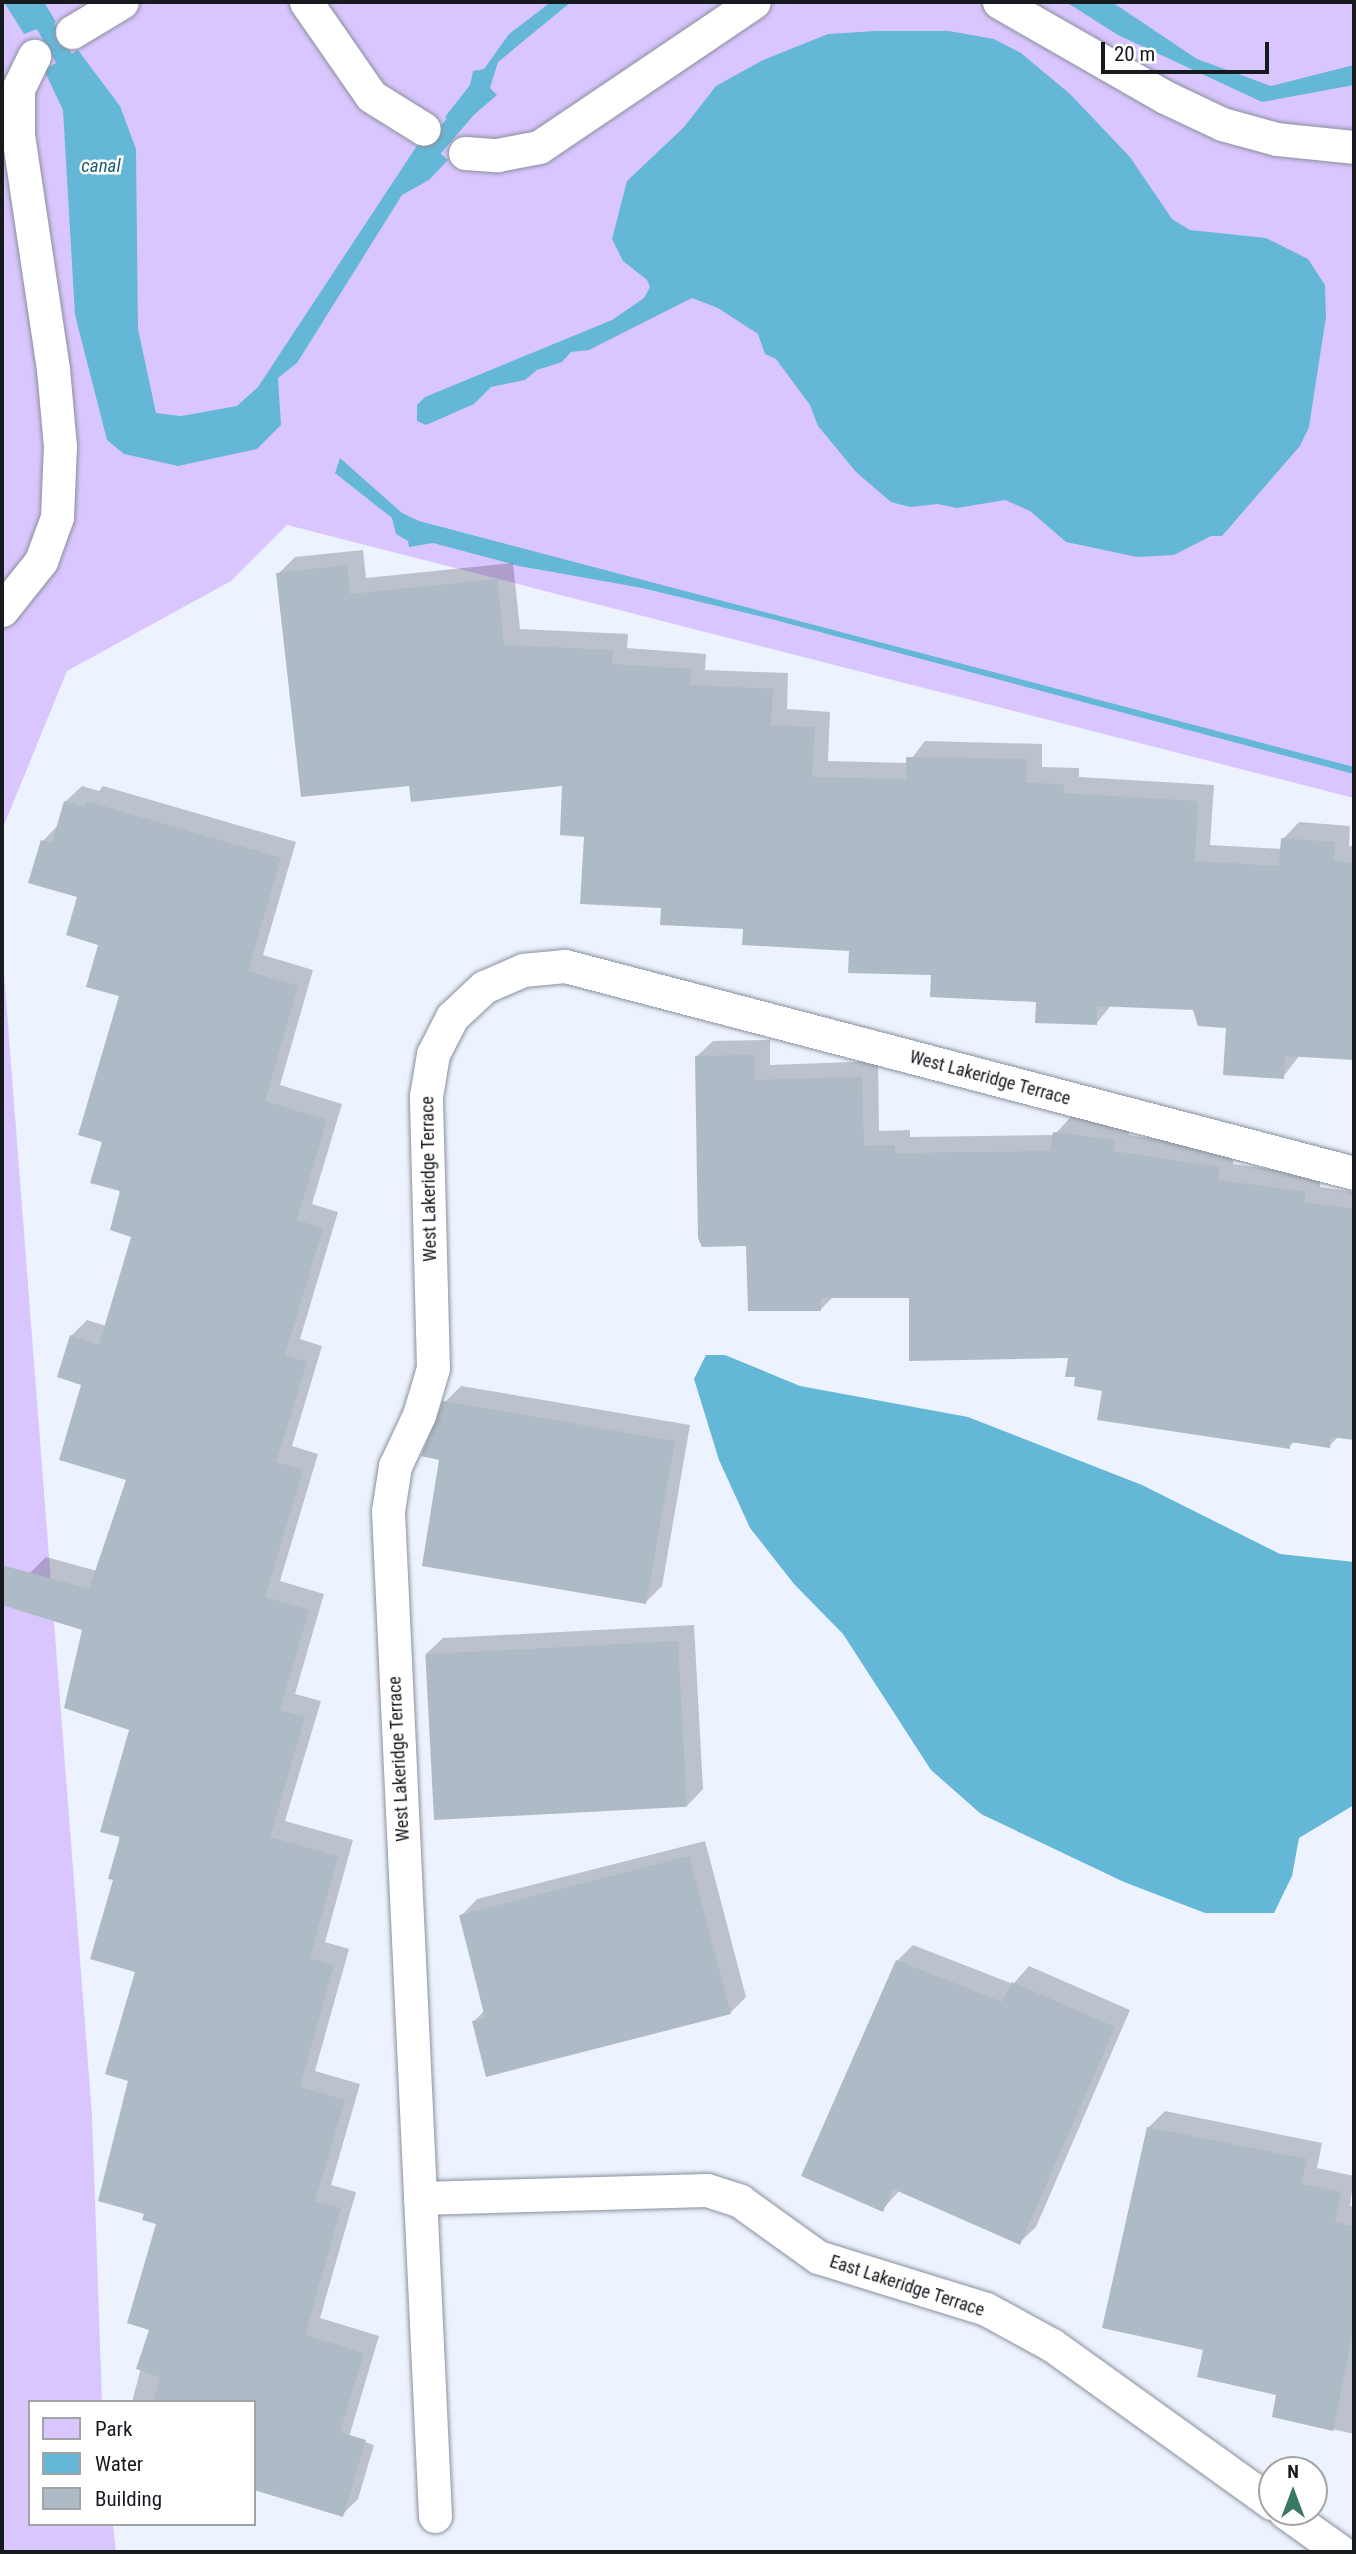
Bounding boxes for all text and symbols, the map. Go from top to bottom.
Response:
scale bar [1104,28,1272,72]
text: 20 m [1114,42,1155,66]
water label: canal [81,155,121,177]
street label: West Lakeridge Terrace [907,1046,1073,1110]
street label: West Lakeridge Terrace [417,1096,441,1262]
street label: West Lakeridge Terrace [384,1676,414,1842]
street label: East Lakeridge Terrace [827,2251,987,2321]
legend [28,2400,256,2526]
text: Park [95,2417,132,2441]
text: Water [95,2452,143,2476]
north arrow [1258,2456,1328,2526]
text: N [1287,2460,1299,2483]
text: Building [95,2487,162,2511]

